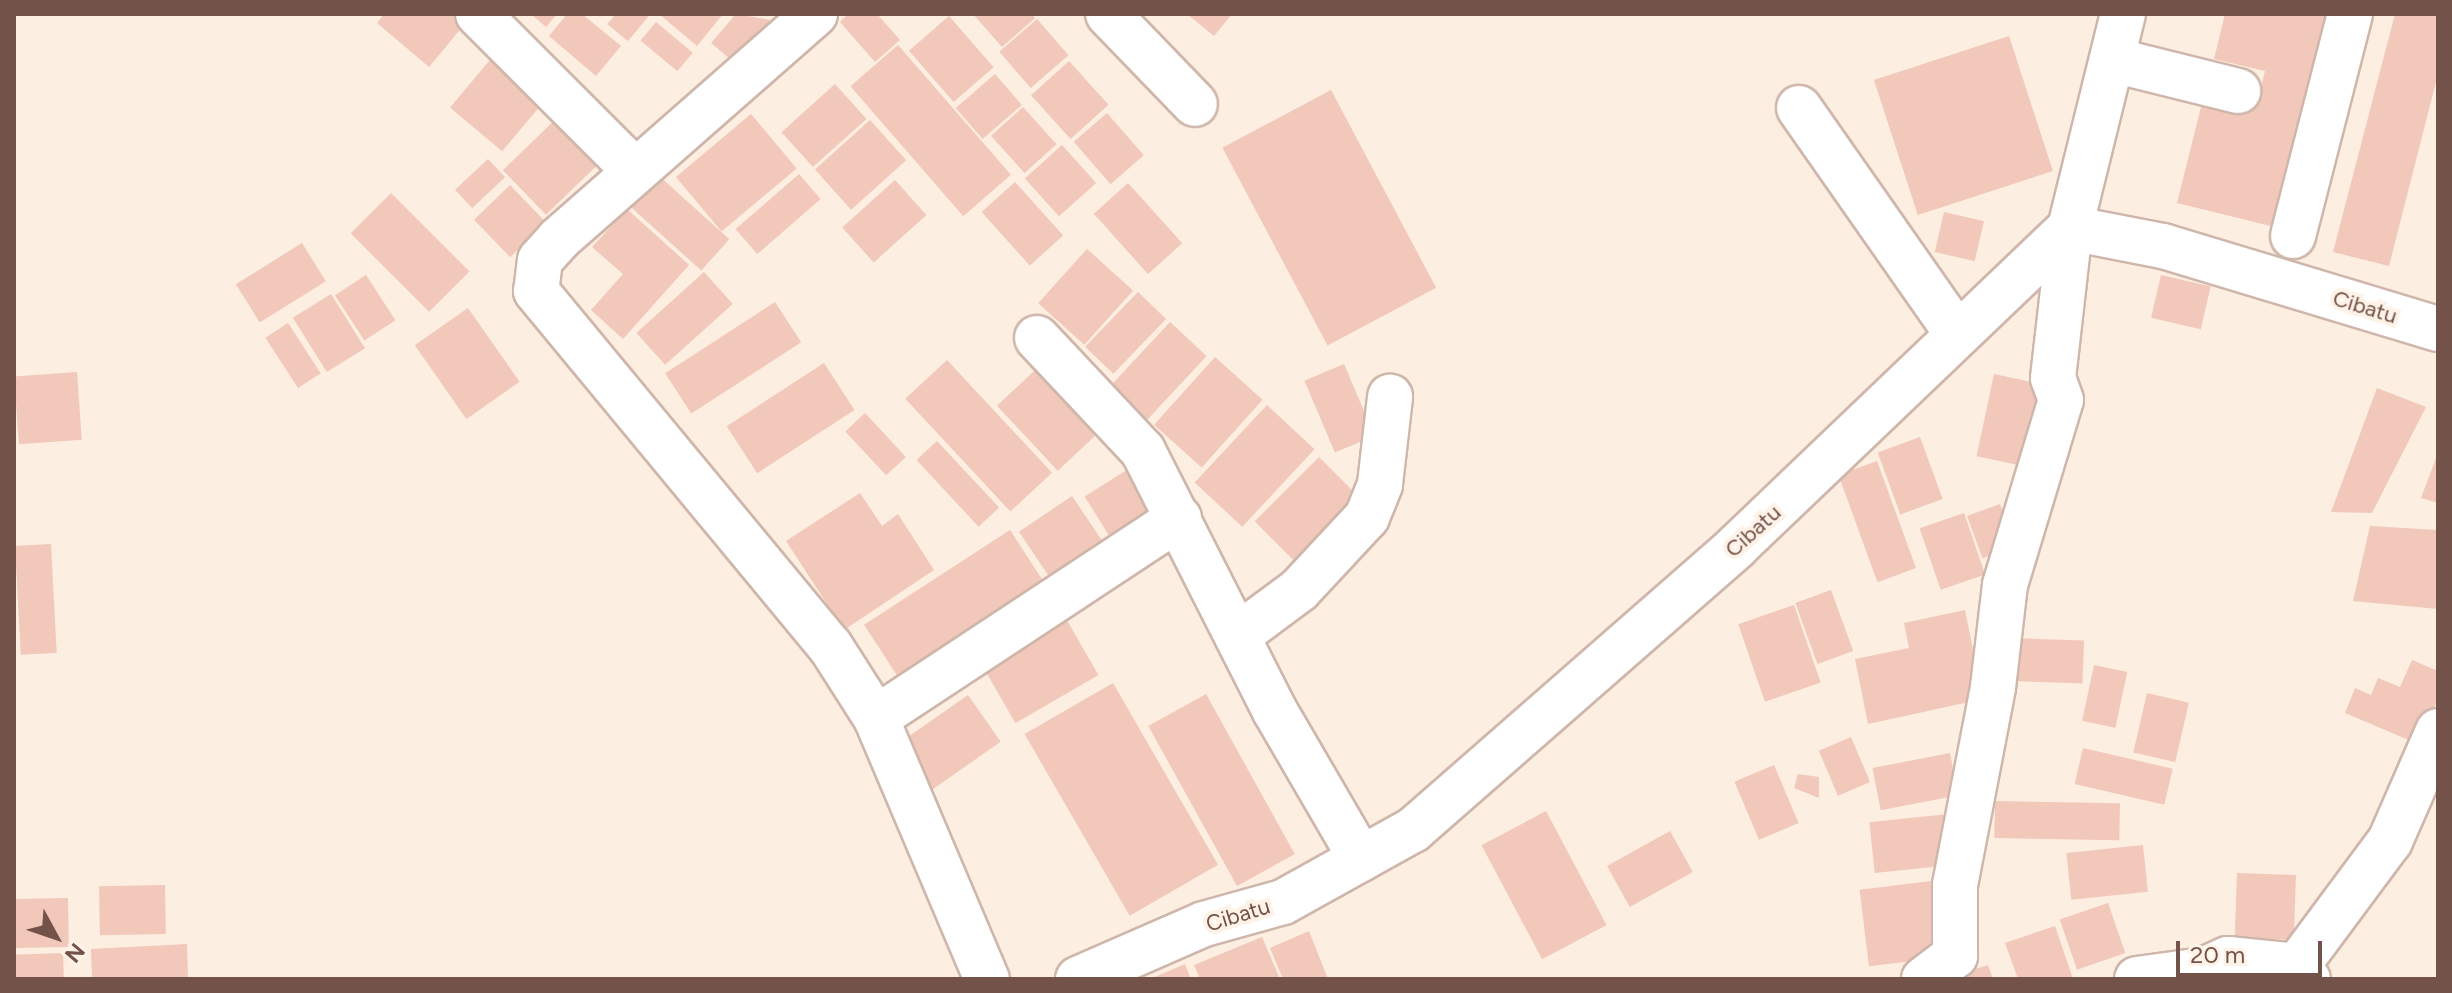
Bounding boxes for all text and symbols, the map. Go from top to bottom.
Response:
street label: Cibatu [2330,285,2400,329]
street label: Cibatu [1720,499,1786,563]
street label: Cibatu [1203,893,1273,937]
north arrow [16,897,96,977]
scale bar [2180,925,2326,975]
text: N [59,938,91,968]
text: 20 m [2190,940,2245,969]

